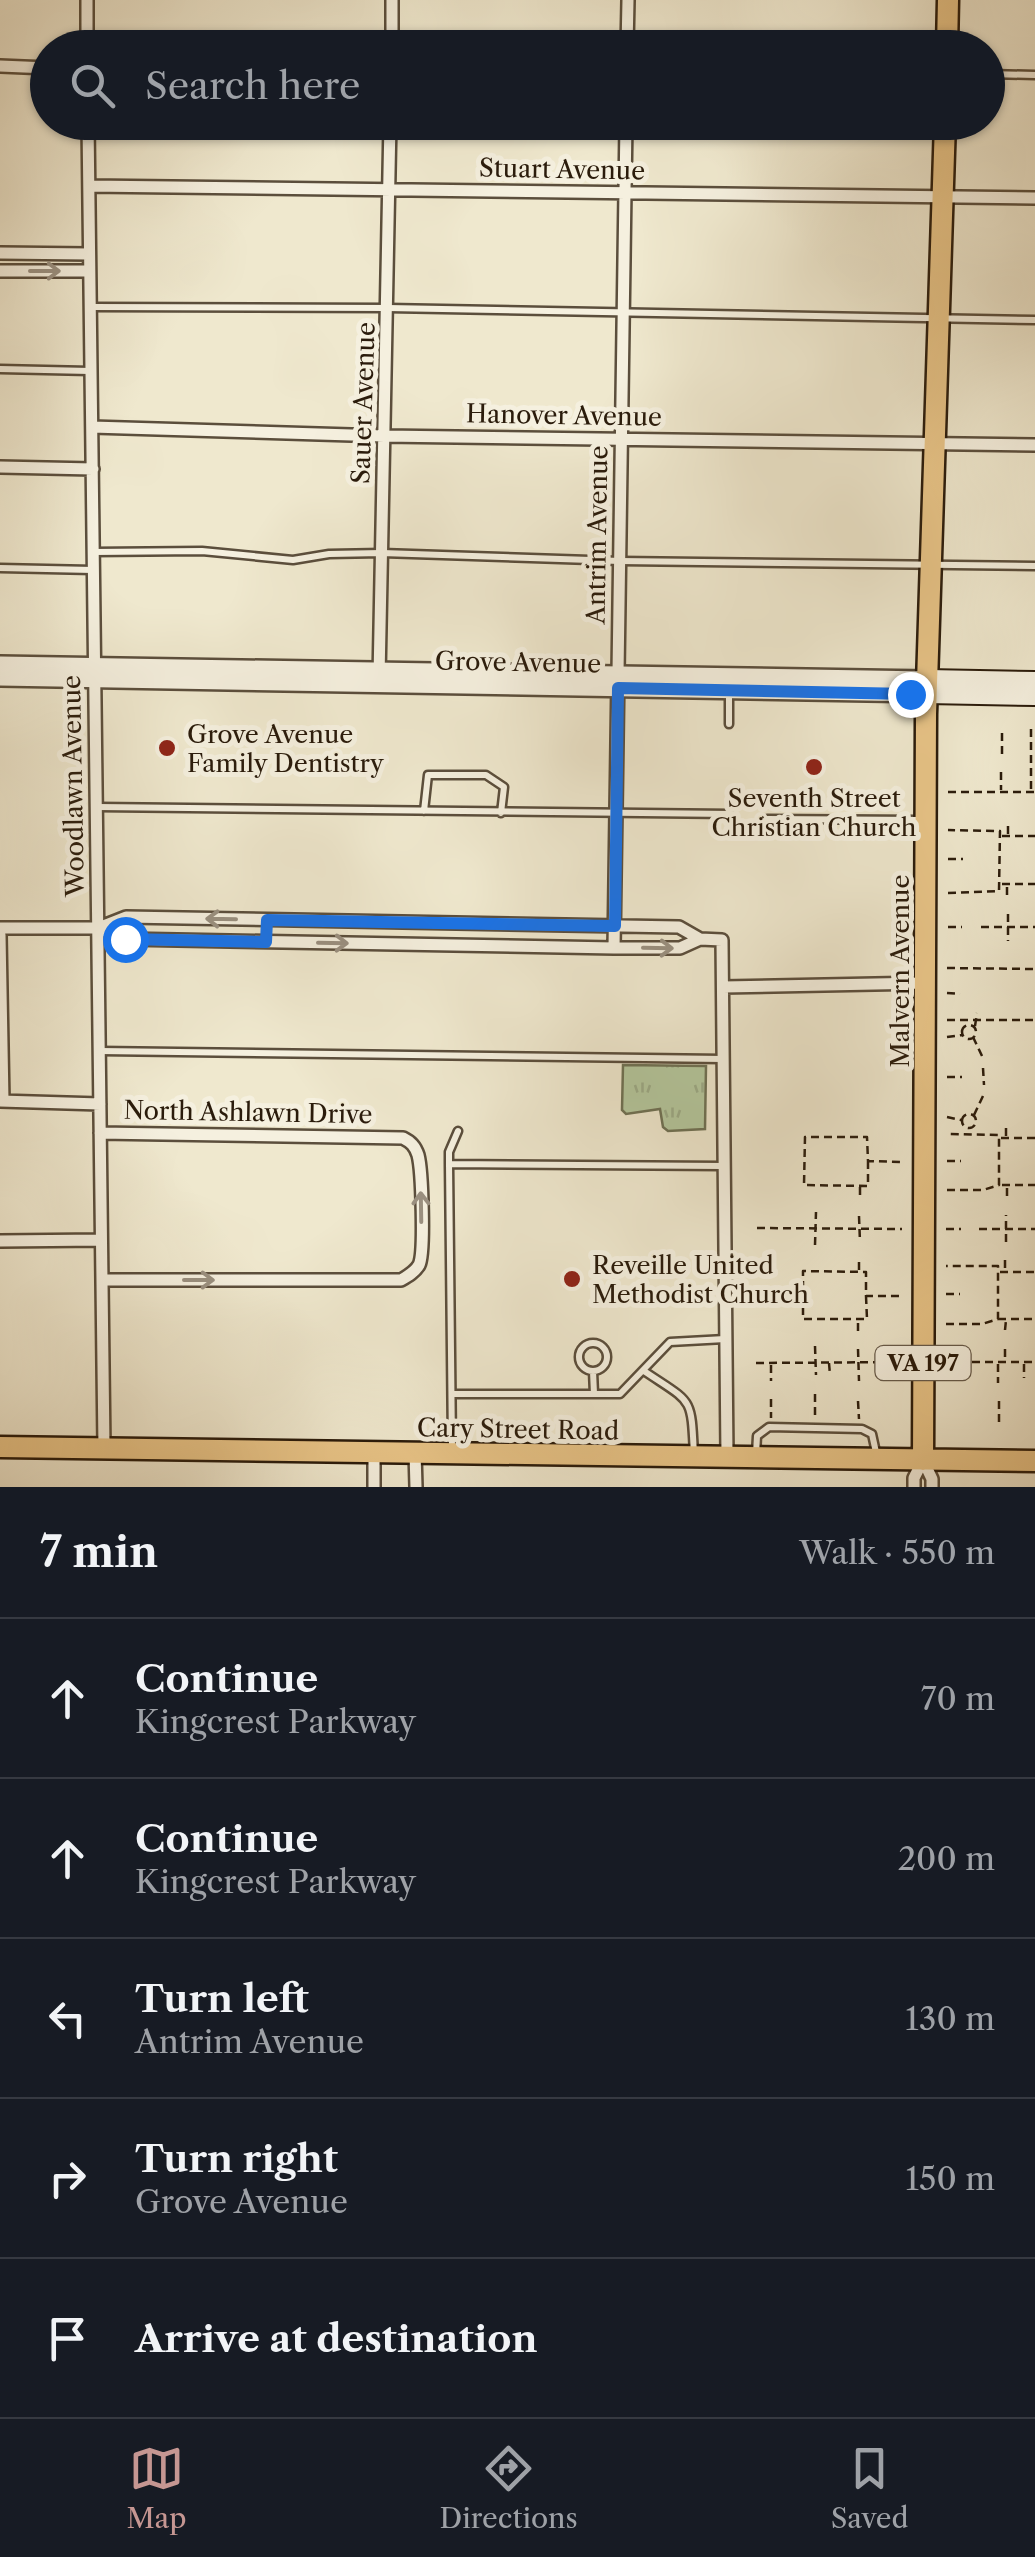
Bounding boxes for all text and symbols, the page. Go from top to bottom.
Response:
search box [30,30,1005,140]
icon: search [65,58,120,113]
text: Search here [145,62,360,109]
street label: Stuart Avenue [479,153,645,186]
one-way arrow [28,262,60,280]
street label: Sauer Avenue [345,322,382,485]
street label: Hanover Avenue [466,398,662,433]
street label: Antrim Avenue [580,445,615,626]
street label: Grove Avenue [435,646,601,679]
route end [888,672,934,718]
street label: Woodlawn Avenue [56,675,91,898]
place label: Grove Avenue Family Dentistry [187,719,385,779]
marker: Grove Avenue Family Dentistry [156,737,178,759]
marker: Seventh Street Christian Church [803,756,825,778]
place label: Seventh Street Christian Church [711,783,917,843]
street label: Malvern Avenue [885,875,916,1067]
one-way arrow [206,909,238,928]
route start [103,917,149,963]
one-way arrow [317,933,349,952]
one-way arrow [642,938,674,958]
street label: North Ashlawn Drive [123,1095,373,1130]
one-way arrow [412,1191,430,1224]
place label: Reveille United Methodist Church [592,1250,809,1310]
marker: Reveille United Methodist Church [561,1268,583,1290]
one-way arrow [182,1270,215,1290]
road number: VA 197 [876,1346,970,1380]
street label: Cary Street Road [417,1412,619,1447]
text: 7 min [40,1526,158,1578]
text: Walk · 550 m [799,1533,995,1572]
text: Continue [135,1655,318,1702]
icon: ahead [40,1671,95,1726]
text: 70 m [921,1679,995,1718]
text: Kingcrest Parkway [135,1702,416,1741]
text: Continue [135,1815,318,1862]
icon: ahead [40,1831,95,1886]
text: 200 m [898,1839,995,1878]
text: Kingcrest Parkway [135,1862,416,1901]
text: Turn left [135,1975,309,2022]
icon: left [40,1991,95,2046]
text: 130 m [905,1999,995,2038]
text: Antrim Avenue [135,2022,364,2061]
text: Turn right [135,2135,338,2182]
icon: right [40,2151,95,2206]
text: 150 m [906,2159,995,2198]
text: Grove Avenue [135,2182,348,2221]
icon: arrive [40,2311,95,2366]
text: Arrive at destination [135,2315,538,2362]
tab: Map [126,2441,187,2535]
tab: Directions [439,2441,578,2535]
tab: Saved [831,2441,909,2535]

